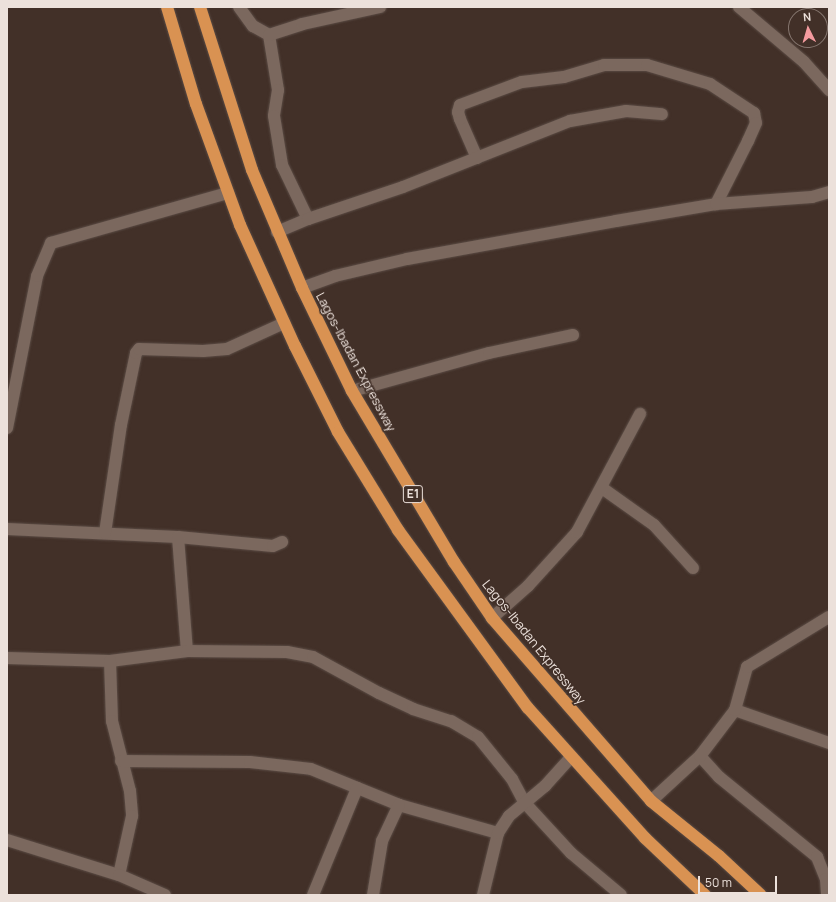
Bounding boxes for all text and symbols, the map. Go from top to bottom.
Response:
north arrow [788,8,828,48]
text: N [802,9,812,24]
street label: Lagos-Ibadan Expressway [313,290,399,434]
road number: E1 [402,484,424,504]
street label: Lagos-Ibadan Expressway [479,577,589,707]
scale bar [700,868,779,894]
text: 50 m [705,874,732,891]

